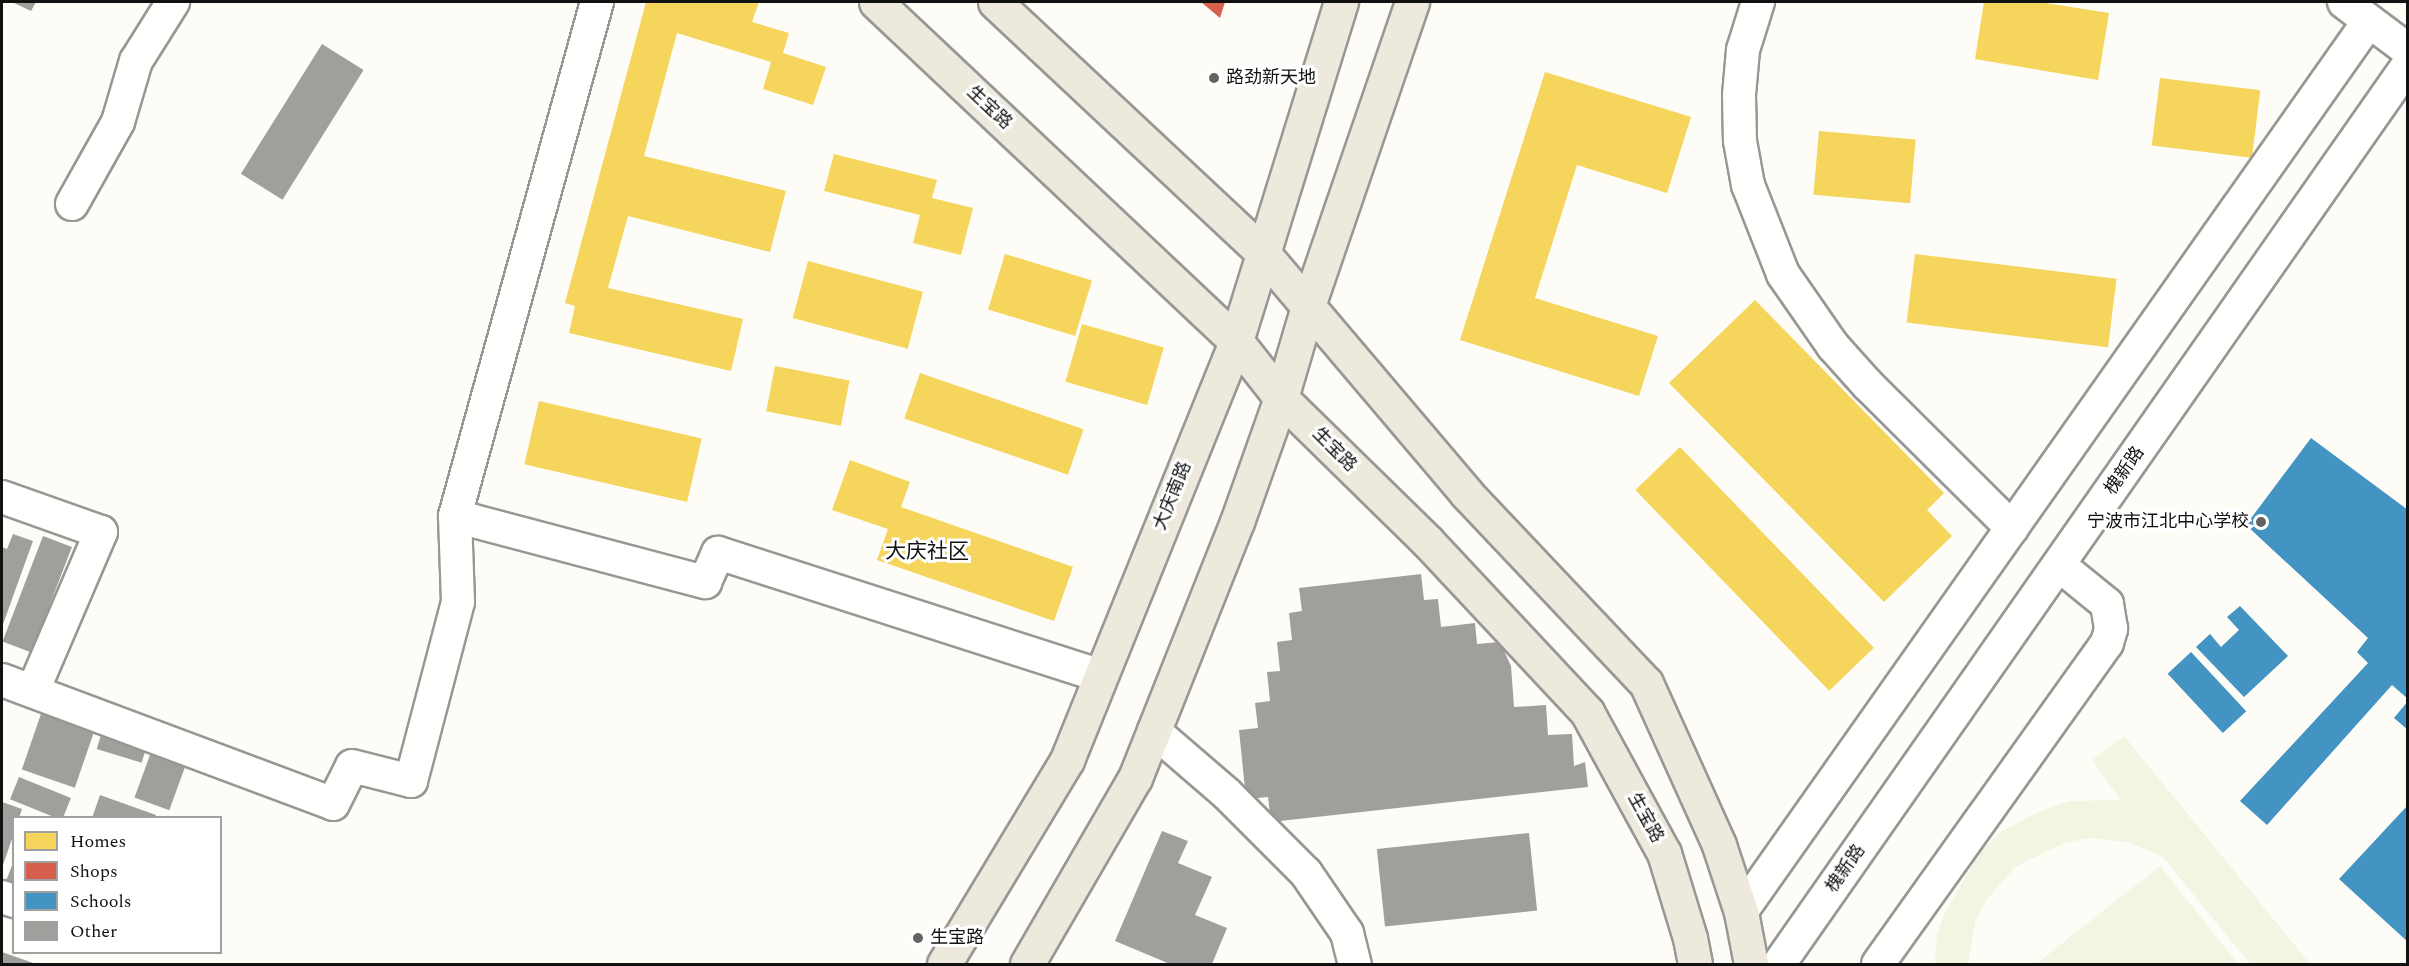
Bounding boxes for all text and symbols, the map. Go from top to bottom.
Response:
place label: 路劲新天地 [1226,67,1316,89]
marker: 路劲新天地 [1207,71,1221,85]
street label: 生宝路 [962,82,1016,134]
street label: 生宝路 [1307,423,1361,477]
street label: 槐新路 [2101,443,2149,499]
street label: 大庆南路 [1150,459,1196,533]
place label: 宁波市江北中心学校 [2087,511,2249,533]
marker: 宁波市江北中心学校 [2254,515,2268,529]
district label: 大庆社区 [885,539,969,565]
street label: 生宝路 [1622,789,1668,847]
legend [12,816,222,954]
text: Homes [70,828,126,855]
street label: 槐新路 [1822,841,1870,897]
text: Shops [70,858,118,885]
text: Schools [70,888,132,915]
text: Other [70,918,117,945]
place label: 生宝路 [930,927,984,949]
marker: 生宝路 [911,931,925,945]

